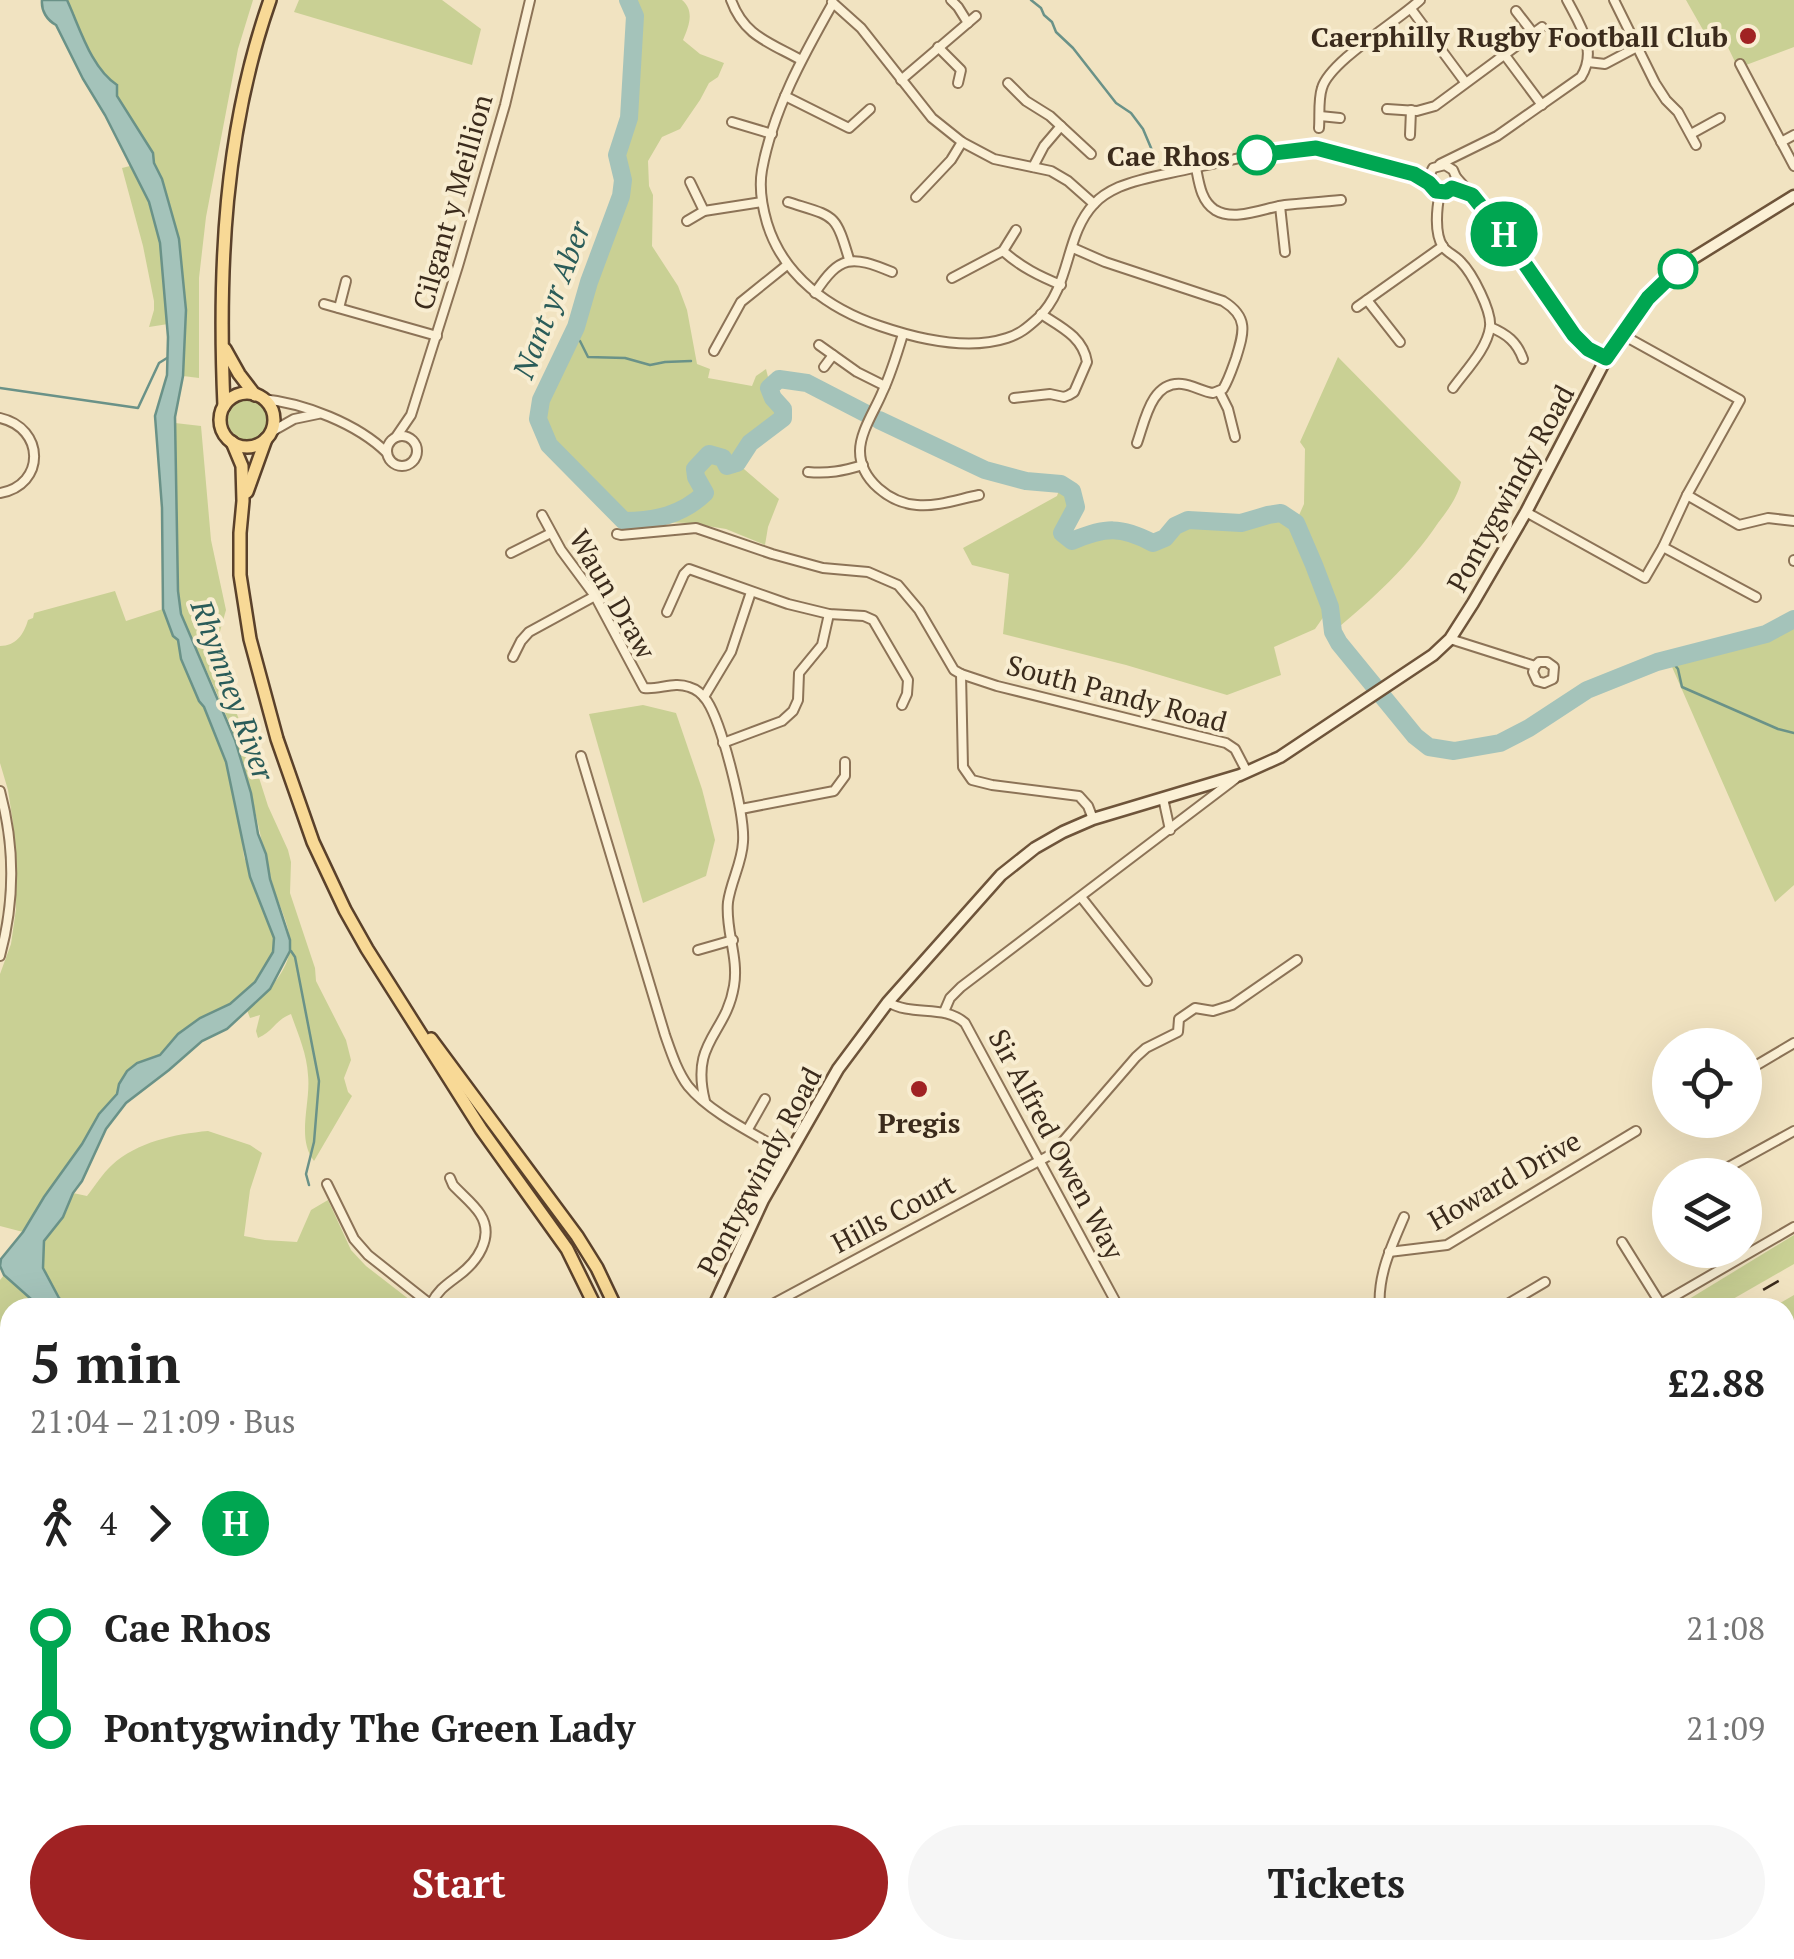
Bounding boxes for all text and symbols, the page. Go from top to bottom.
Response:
place label: Caerphilly Rugby Football Club [1311,18,1728,55]
marker: Caerphilly Rugby Football Club [1737,25,1759,47]
street label: Cilgant y Meillion [404,90,501,314]
marker: Cae Rhos [1238,136,1276,174]
place label: Cae Rhos [1107,137,1230,174]
line badge: H [1472,202,1536,266]
text: H [1491,211,1517,257]
water label: Nant yr Aber [502,215,600,385]
unlabelled marker [1659,250,1697,288]
street label: Pontygwindy Road [1438,378,1582,598]
street label: Waun Draw [561,523,665,666]
water label: Rhymney River [182,593,285,787]
street label: South Pandy Road [1003,646,1231,740]
street label: Sir Alfred Owen Way [981,1022,1134,1266]
map controls [1652,1028,1762,1268]
button: locate [1652,1028,1762,1138]
street label: Pontygwindy Road [688,1060,830,1282]
marker: Pregis [908,1078,930,1100]
place label: Pregis [878,1104,960,1141]
street label: Howard Drive [1421,1121,1587,1239]
button: layers [1652,1158,1762,1268]
street label: Hills Court [825,1165,962,1261]
text: 5 min [30,1326,180,1399]
text: £2.88 [1668,1358,1765,1408]
text: 21:04 – 21:09 · Bus [30,1400,296,1442]
icon: walk [30,1496,85,1551]
icon: forward [132,1496,187,1551]
text: H [222,1500,249,1546]
text: 4 [100,1502,117,1544]
text: Cae Rhos [104,1603,271,1653]
text: 21:08 [1686,1607,1765,1649]
text: Pontygwindy The Green Lady [104,1703,635,1753]
text: 21:09 [1686,1707,1765,1749]
button: Start [30,1825,888,1940]
button: Tickets [908,1825,1765,1940]

